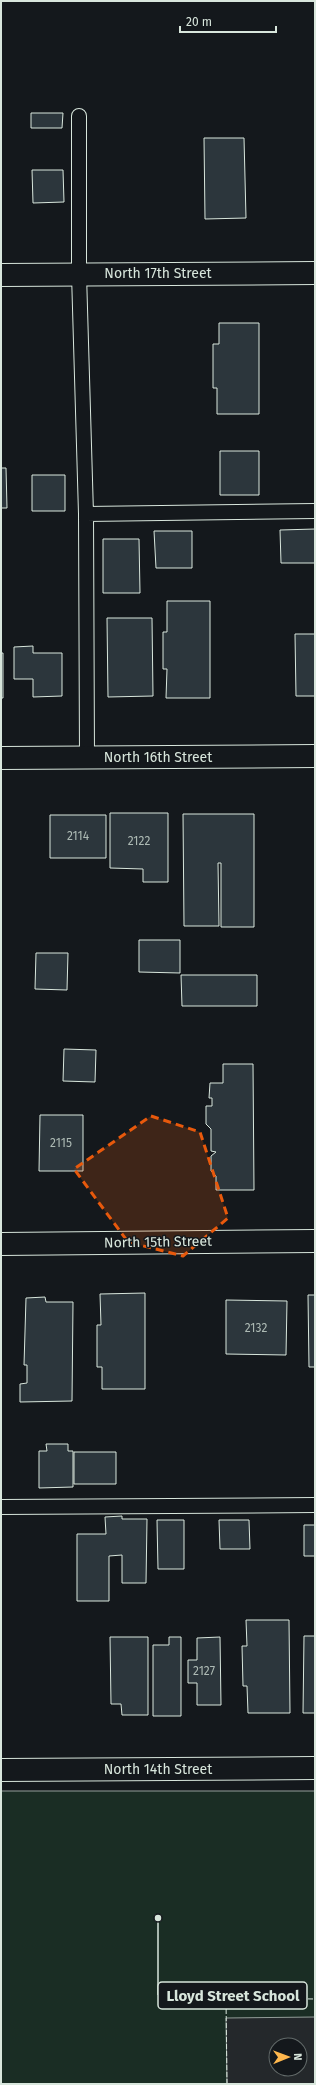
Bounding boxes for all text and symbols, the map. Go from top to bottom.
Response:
scale bar [180,8,276,34]
text: 20 m [186,15,212,29]
street label: North 17th Street [104,265,213,282]
street label: North 16th Street [104,749,213,766]
house number: 2114 [67,829,90,843]
house number: 2122 [128,834,150,848]
house number: 2115 [50,1136,72,1150]
street label: North 15th Street [104,1233,213,1251]
house number: 2132 [245,1321,267,1335]
house number: 2127 [193,1664,215,1678]
street label: North 14th Street [104,1761,213,1778]
callout: Lloyd Street School [158,1982,307,2009]
text: Lloyd Street School [167,1987,300,2005]
north arrow [268,2037,308,2077]
text: N [291,2053,304,2061]

